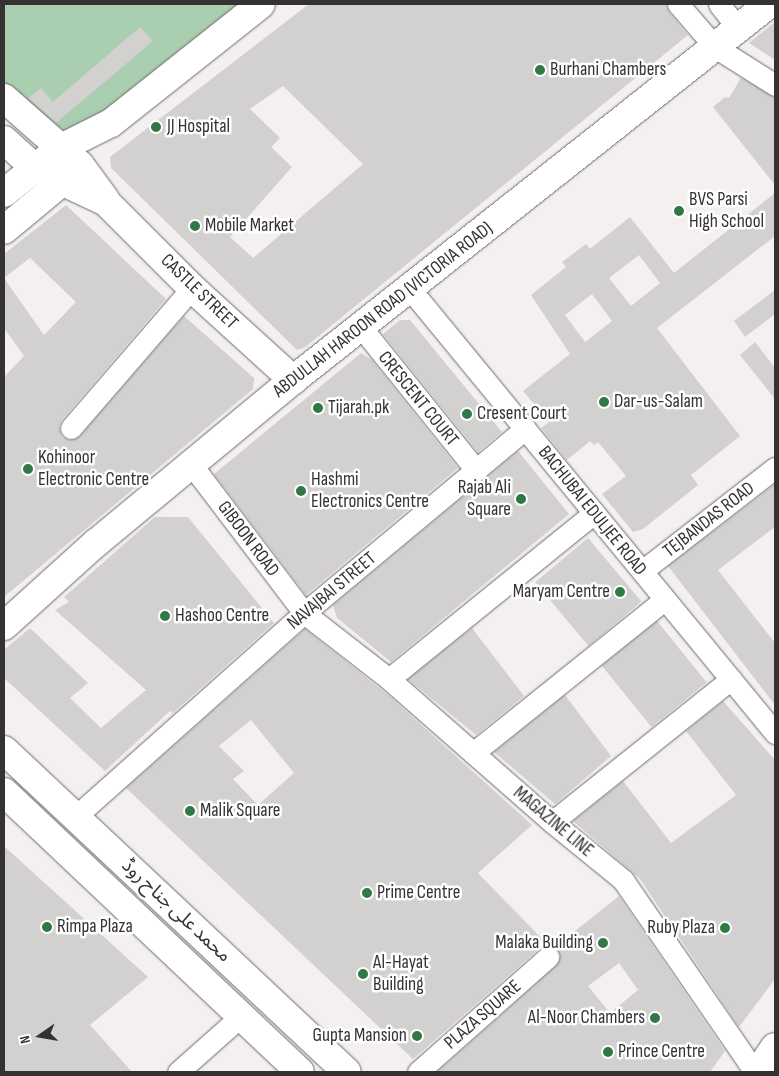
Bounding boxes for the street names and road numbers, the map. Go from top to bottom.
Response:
street label: ABDULLAH HAROON ROAD (VICTORIA ROAD) [269,217,497,403]
street label: CASTLE STREET [156,249,242,335]
street label: CRESCENT COURT [373,347,463,451]
street label: BACHUBAI EDULJEE ROAD [533,442,651,580]
street label: TEJBANDAS ROAD [659,477,759,563]
street label: GIBOON ROAD [212,497,284,581]
street label: NAVAJBAI STREET [283,547,381,635]
street label: MAGAZINE LINE [508,782,598,862]
street label: محمد علی جناح روڈ [117,854,235,968]
street label: PLAZA SQUARE [440,976,526,1054]

